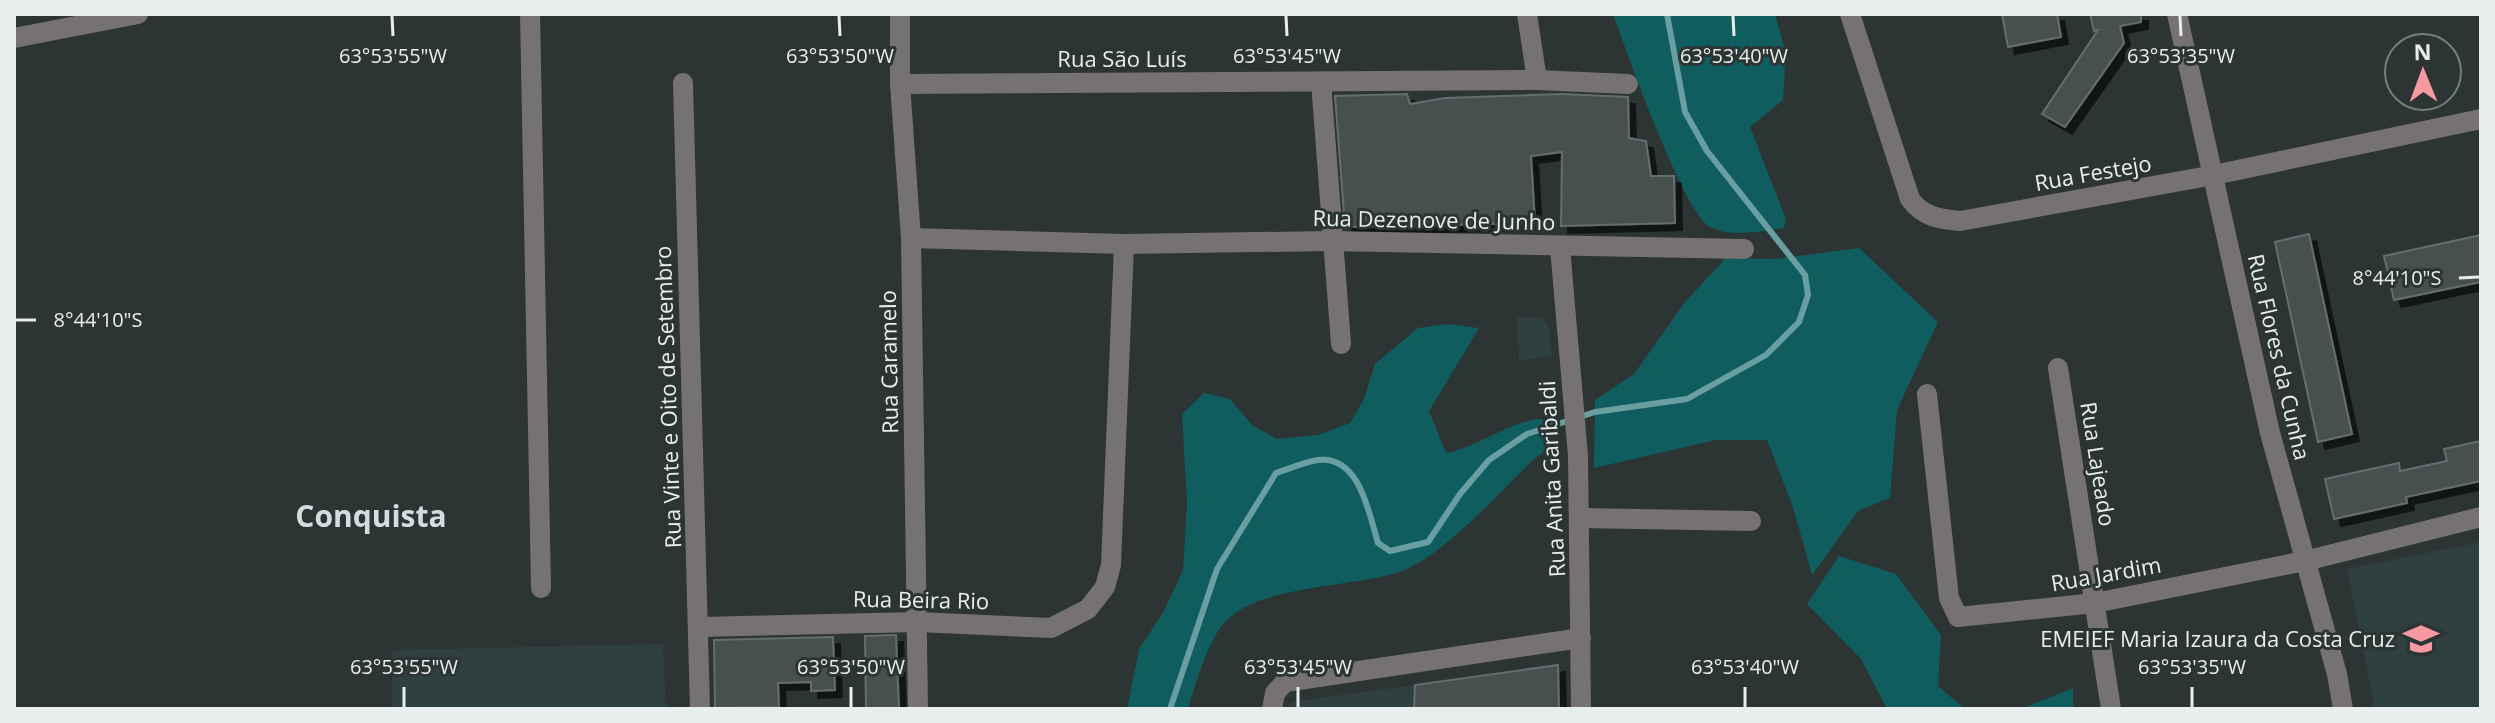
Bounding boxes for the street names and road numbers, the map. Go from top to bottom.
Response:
street label: Rua São Luís [1057,43,1187,73]
street label: Rua Festejo [2032,147,2154,197]
street label: Rua Dezenove de Junho [1312,202,1556,236]
street label: Rua Vinte e Oito de Setembro [647,245,687,549]
street label: Rua Flores da Cunha [2242,251,2318,463]
street label: Rua Caramelo [872,290,904,434]
street label: Rua Anita Garibaldi [1531,380,1571,578]
street label: Rua Lajeado [2074,399,2124,528]
street label: Rua Jardim [2048,549,2163,597]
street label: Rua Beira Rio [853,583,989,615]

